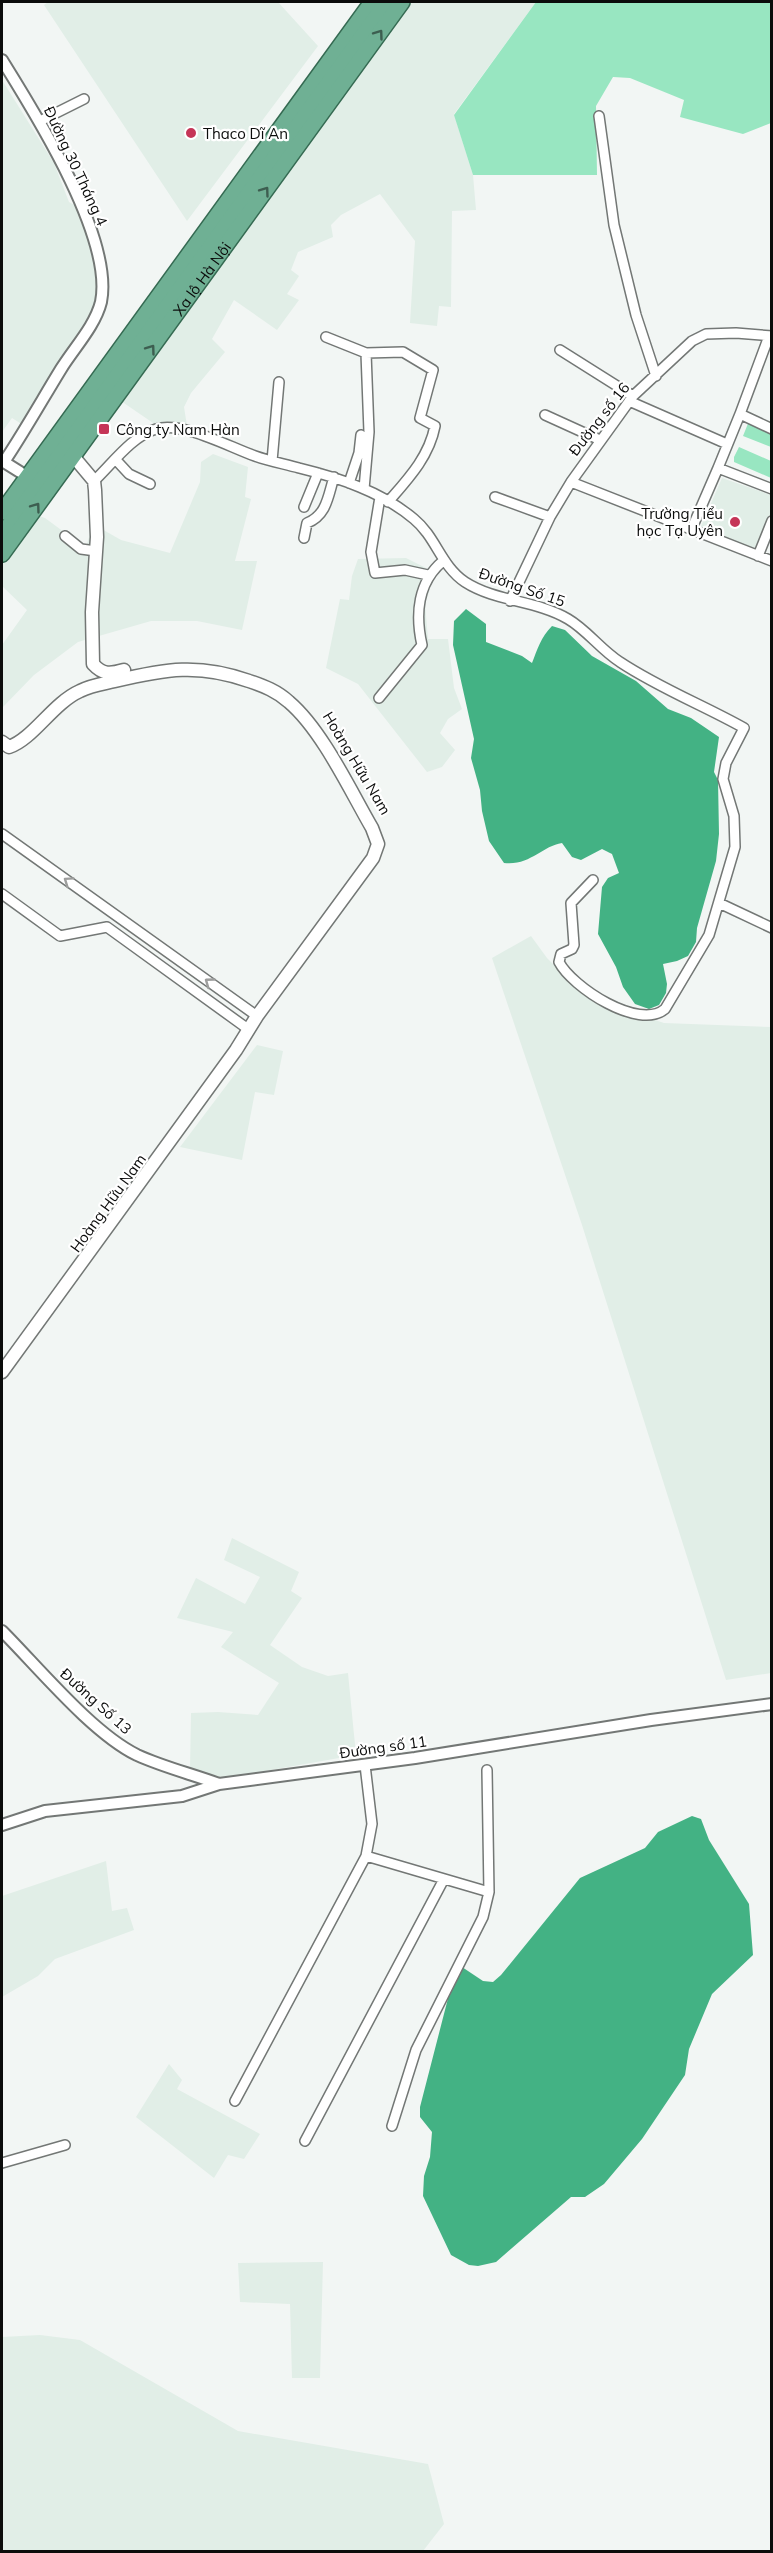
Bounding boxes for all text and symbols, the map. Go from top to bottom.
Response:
one-way arrow [372,29,383,40]
street label: Đường 30 Tháng 4 [40,103,112,229]
place label: Thaco Dĩ An [203,124,288,143]
marker: Thaco Dĩ An [184,126,198,140]
one-way arrow [258,187,269,198]
street label: Xa lộ Hà Nội [168,238,235,319]
one-way arrow [143,345,154,356]
street label: Đường số 16 [564,378,634,460]
place label: Công ty Nam Hàn [116,420,240,439]
marker: Công ty Nam Hàn [97,422,111,436]
one-way arrow [29,503,40,514]
place label: Trường Tiểu học Tạ Uyên [637,504,723,540]
marker: Trường Tiểu học Tạ Uyên [728,515,742,529]
street label: Đường Số 15 [476,563,568,611]
street label: Hoàng Hữu Nam [319,708,395,818]
one-way arrow [63,877,74,888]
one-way arrow [205,978,216,989]
street label: Hoàng Hữu Nam [66,1150,150,1256]
street label: Đường Số 13 [56,1664,136,1738]
street label: Đường số 11 [338,1731,428,1763]

